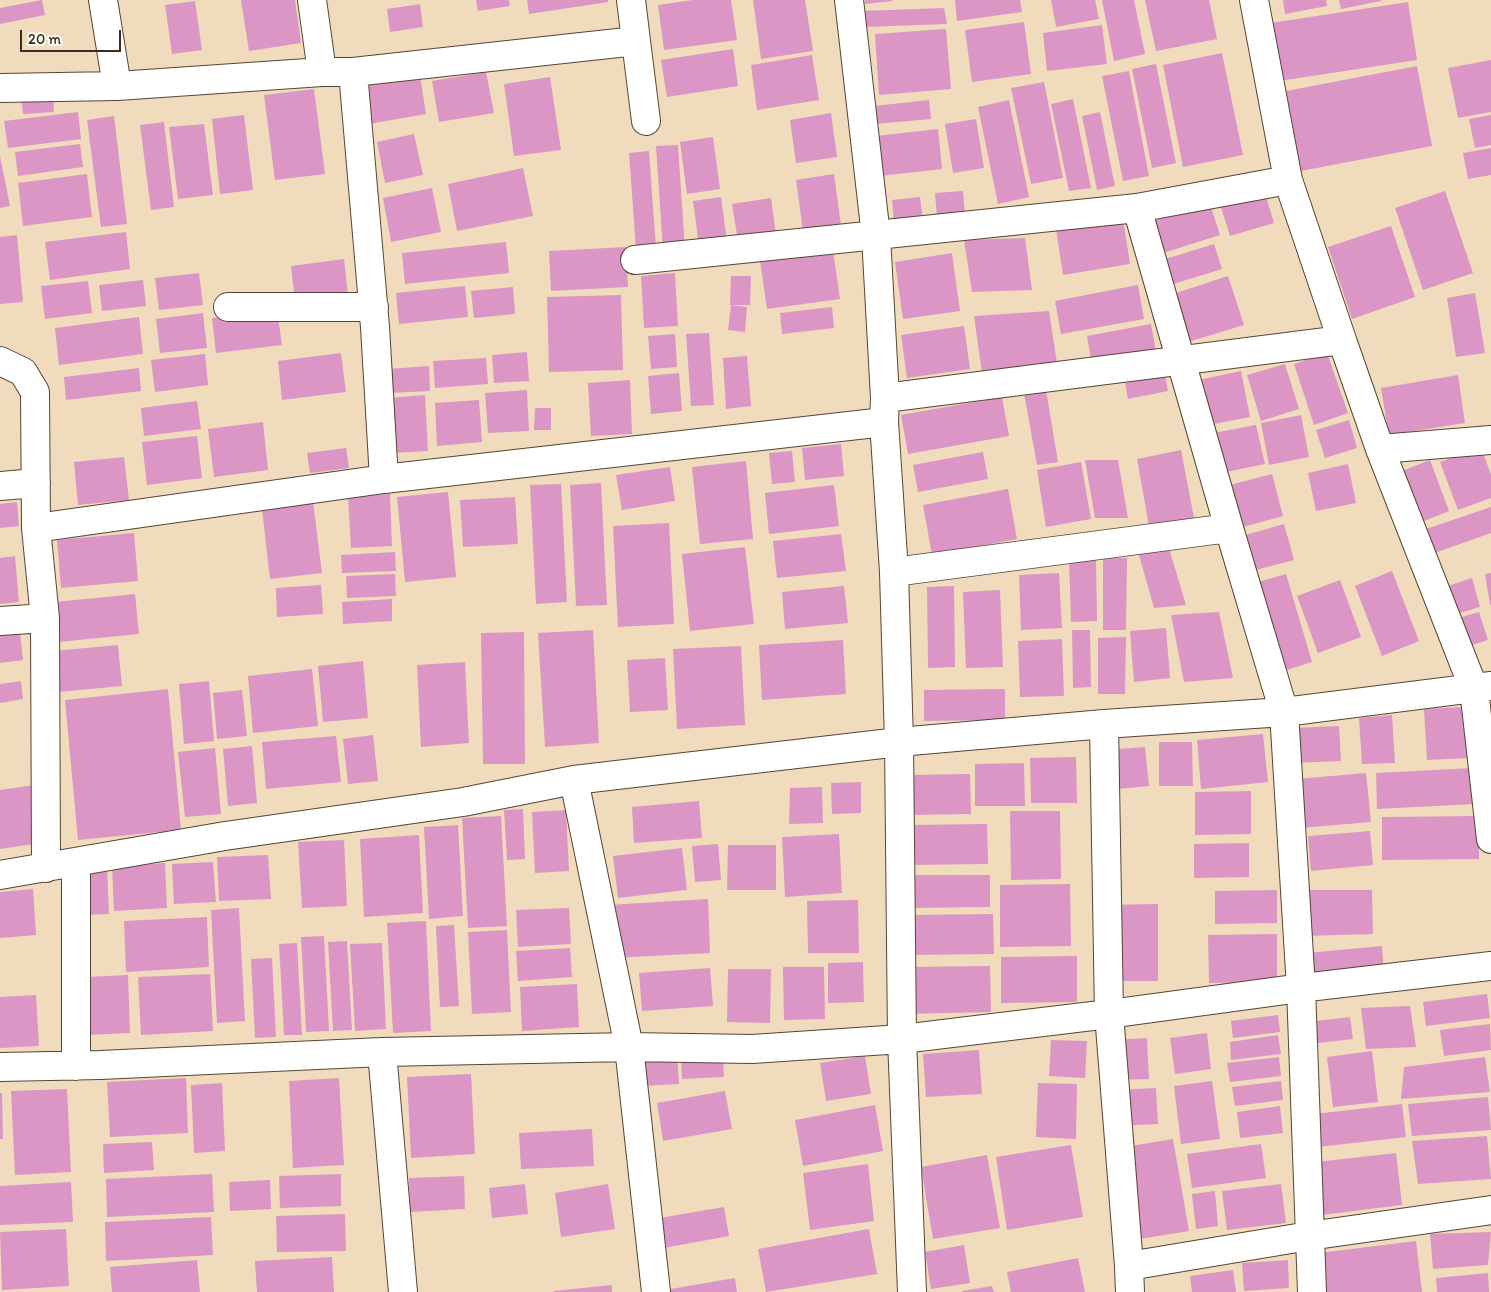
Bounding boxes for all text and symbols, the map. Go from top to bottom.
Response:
scale bar [22,20,124,52]
text: 20 m [28,30,61,48]

